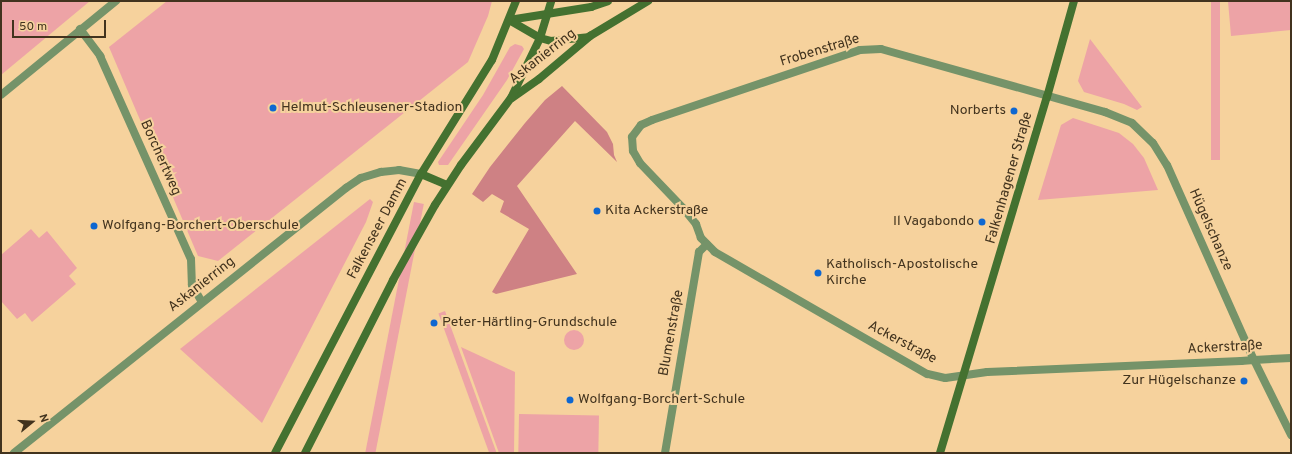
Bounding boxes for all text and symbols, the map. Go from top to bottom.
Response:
scale bar [14,12,108,38]
text: 50 m [19,19,47,35]
street label: Askanierring [506,26,580,88]
street label: Frobenstraße [778,31,862,71]
place label: Helmut-Schleusener-Stadion [281,100,462,116]
marker: Helmut-Schleusener-Stadion [268,103,278,113]
place label: Norberts [950,103,1006,119]
marker: Norberts [1009,106,1019,116]
street label: Falkenhagener Straße [983,110,1037,246]
street label: Borchertweg [136,118,184,198]
street label: Falkenseer Damm [344,176,412,282]
street label: Hügelschanze [1184,186,1236,274]
place label: Kita Ackerstraße [605,203,709,219]
marker: Kita Ackerstraße [592,206,602,216]
place label: Il Vagabondo [892,214,974,230]
marker: Il Vagabondo [977,217,987,227]
place label: Wolfgang-Borchert-Oberschule [102,218,299,234]
marker: Wolfgang-Borchert-Oberschule [89,221,99,231]
street label: Askanierring [165,254,239,316]
place label: Katholisch-Apostolische Kirche [826,257,978,290]
marker: Katholisch-Apostolische Kirche [813,268,823,278]
street label: Blumenstraße [656,289,688,377]
place label: Peter-Härtling-Grundschule [442,315,617,331]
marker: Peter-Härtling-Grundschule [429,318,439,328]
street label: Ackerstraße [865,318,939,368]
street label: Ackerstraße [1187,338,1263,358]
place label: Zur Hügelschanze [1122,373,1236,389]
marker: Zur Hügelschanze [1239,376,1249,386]
place label: Wolfgang-Borchert-Schule [578,392,745,408]
marker: Wolfgang-Borchert-Schule [565,395,575,405]
north arrow [12,402,52,442]
text: N [36,412,51,424]

